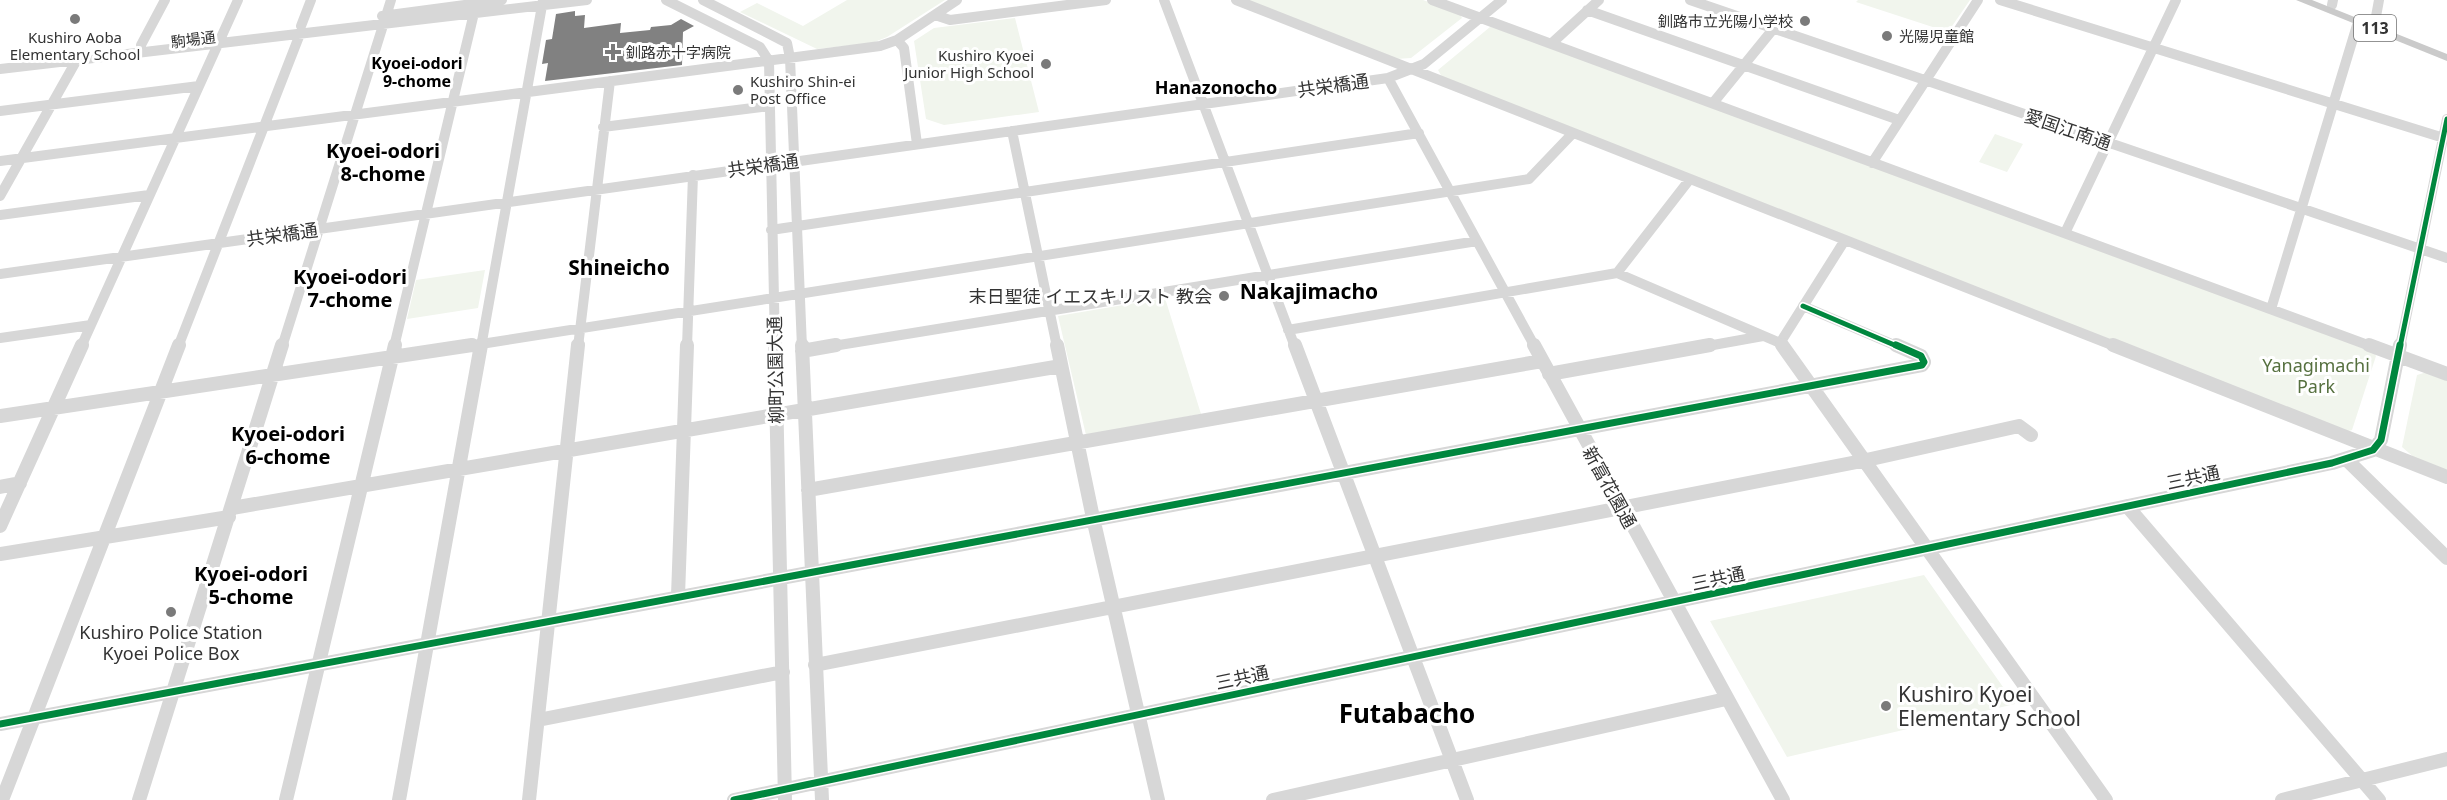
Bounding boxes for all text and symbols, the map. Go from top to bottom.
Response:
place label: 釧路市立光陽小学校 [1658,11,1793,31]
marker: Kushiro Aoba Elementary School [68,12,82,26]
marker: 釧路市立光陽小学校 [1798,14,1812,28]
road number: 113 [2354,15,2396,41]
street label: 駒場通 [169,26,217,52]
place label: 光陽児童館 [1899,26,1974,46]
place label: Kushiro Aoba Elementary School [10,27,140,64]
marker: 光陽児童館 [1880,29,1894,43]
place label: 釧路赤十字病院 [626,42,731,62]
marker: 釧路赤十字病院 [604,43,622,61]
place label: Kushiro Kyoei Junior High School [902,45,1034,82]
district label: Kyoei-odori 9-chome [371,52,463,92]
marker: Kushiro Kyoei Junior High School [1039,57,1053,71]
street label: 共栄橋通 [1296,68,1370,102]
place label: Kushiro Shin-ei Post Office [750,71,856,108]
district label: Hanazonocho [1155,75,1277,99]
marker: Kushiro Shin-ei Post Office [731,83,745,97]
street label: 愛国江南通 [2022,103,2114,155]
district label: Kyoei-odori 8-chome [326,137,440,187]
street label: 共栄橋通 [726,148,800,182]
street label: 共栄橋通 [245,217,319,251]
district label: Shineicho [568,253,670,281]
district label: Kyoei-odori 7-chome [293,263,407,313]
district label: Nakajimacho [1240,277,1378,305]
place label: 末日聖徒 イエスキリスト 教会 [969,284,1212,308]
marker: 末日聖徒 イエスキリスト 教会 [1217,289,1231,303]
street label: 柳町公園大通 [762,316,788,424]
park label: Yanagimachi Park [2262,353,2370,398]
district label: Kyoei-odori 6-chome [231,420,345,470]
street label: 新富花園通 [1578,442,1642,532]
street label: 三共通 [2164,460,2222,494]
district label: Kyoei-odori 5-chome [194,560,308,610]
street label: 三共通 [1689,561,1747,595]
marker: Kushiro Police Station Kyoei Police Box [164,605,178,619]
place label: Kushiro Police Station Kyoei Police Box [79,620,263,665]
street label: 三共通 [1213,660,1271,694]
place label: Kushiro Kyoei Elementary School [1898,680,2081,732]
district label: Futabacho [1339,695,1475,731]
marker: Kushiro Kyoei Elementary School [1879,699,1893,713]

